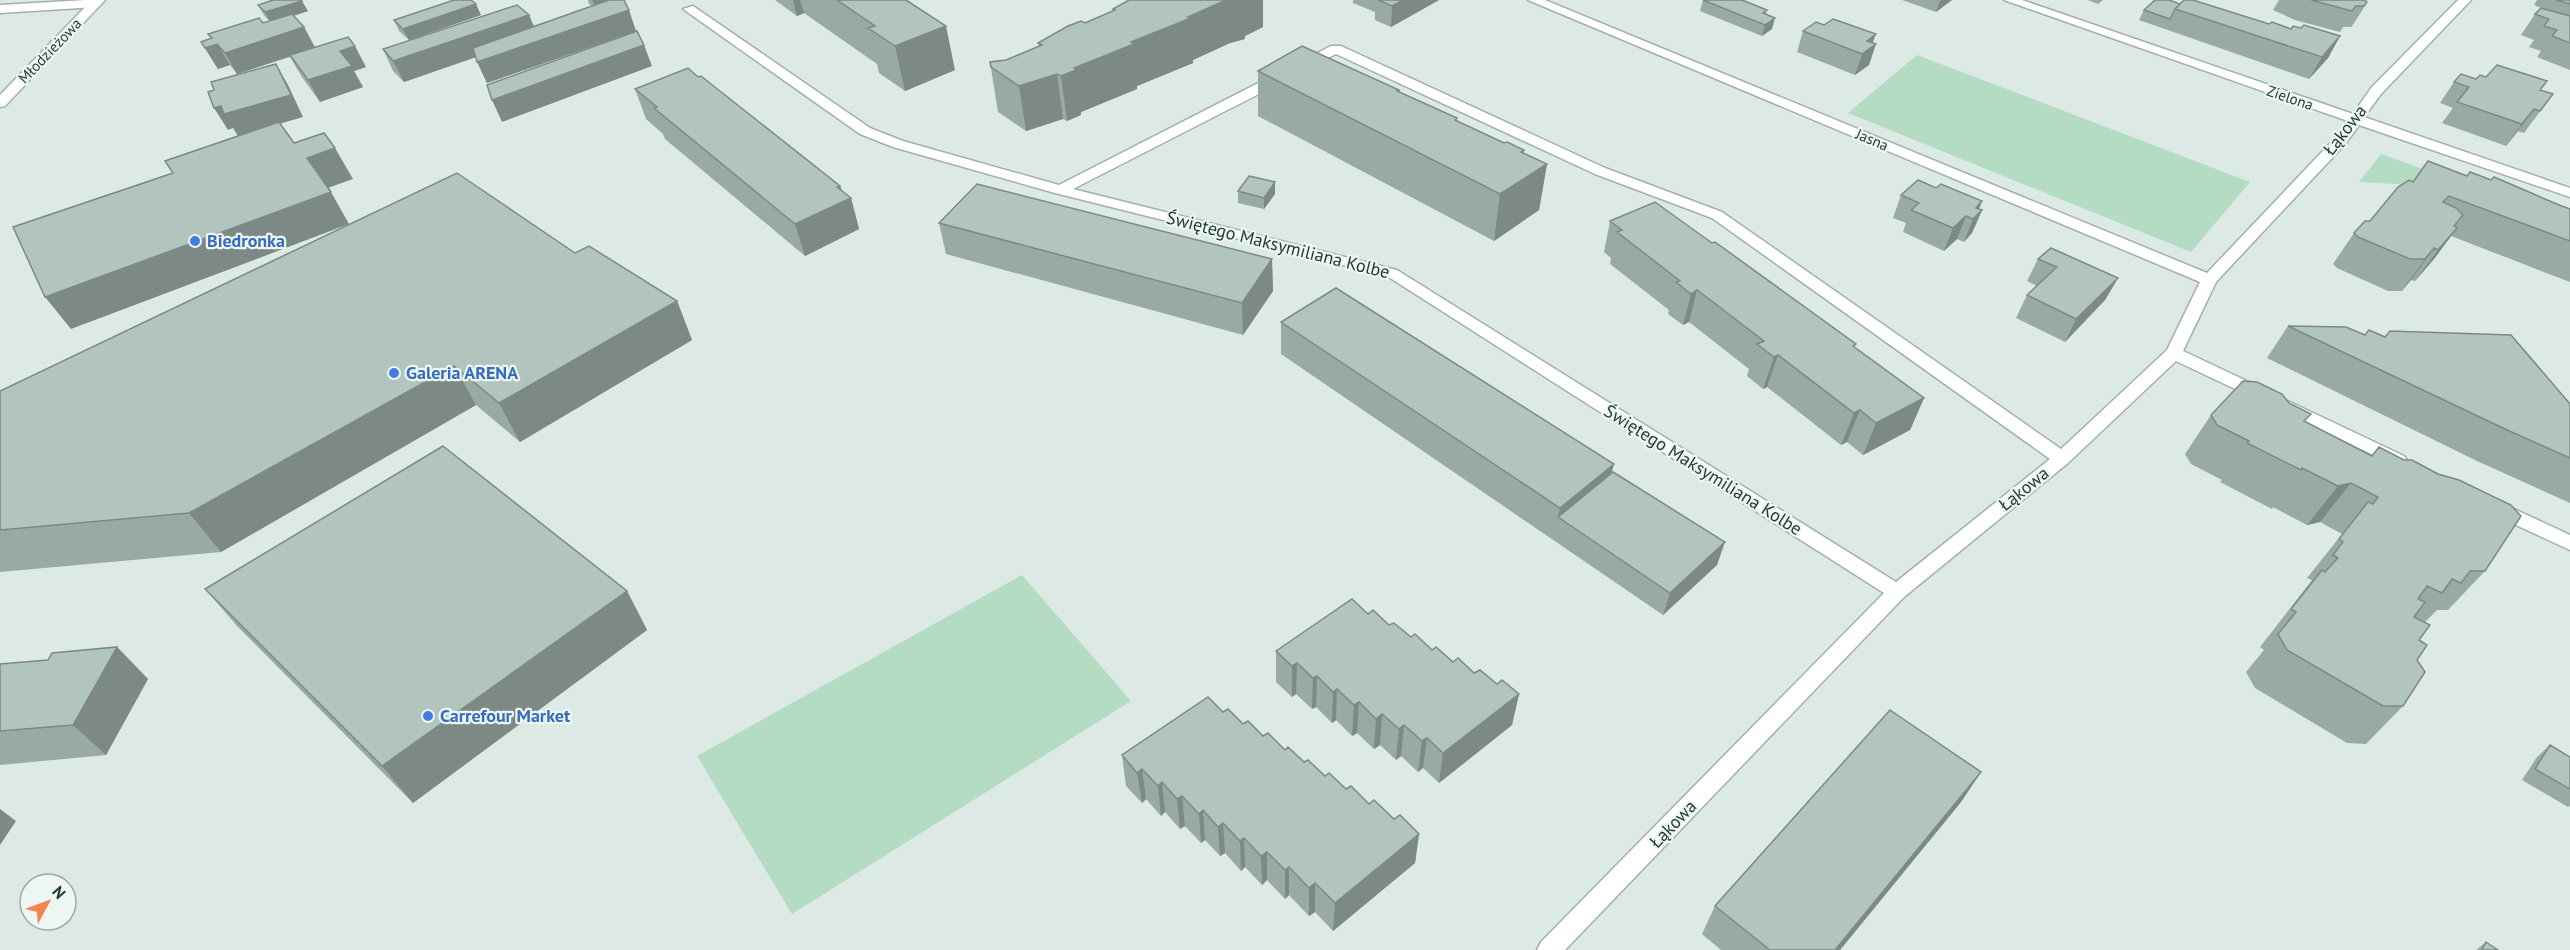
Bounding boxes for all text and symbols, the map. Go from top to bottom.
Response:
street label: Młodzieżowa [14,14,85,87]
street label: Zielona [2264,81,2316,114]
street label: Łąkowa [2318,100,2371,160]
street label: Jasna [1852,124,1891,155]
street label: Świętego Maksymiliana Kolbe [1164,206,1392,283]
place label: Biedronka [207,229,285,252]
marker: Biedronka [188,234,202,248]
place label: Galeria ARENA [406,361,518,384]
marker: Galeria ARENA [387,366,401,380]
street label: Świętego Maksymiliana Kolbe [1600,399,1807,540]
street label: Łąkowa [1994,461,2053,516]
place label: Carrefour Market [440,704,571,727]
marker: Carrefour Market [421,709,435,723]
street label: Łąkowa [1644,795,1701,852]
north arrow [18,872,78,932]
text: N [48,882,70,903]

